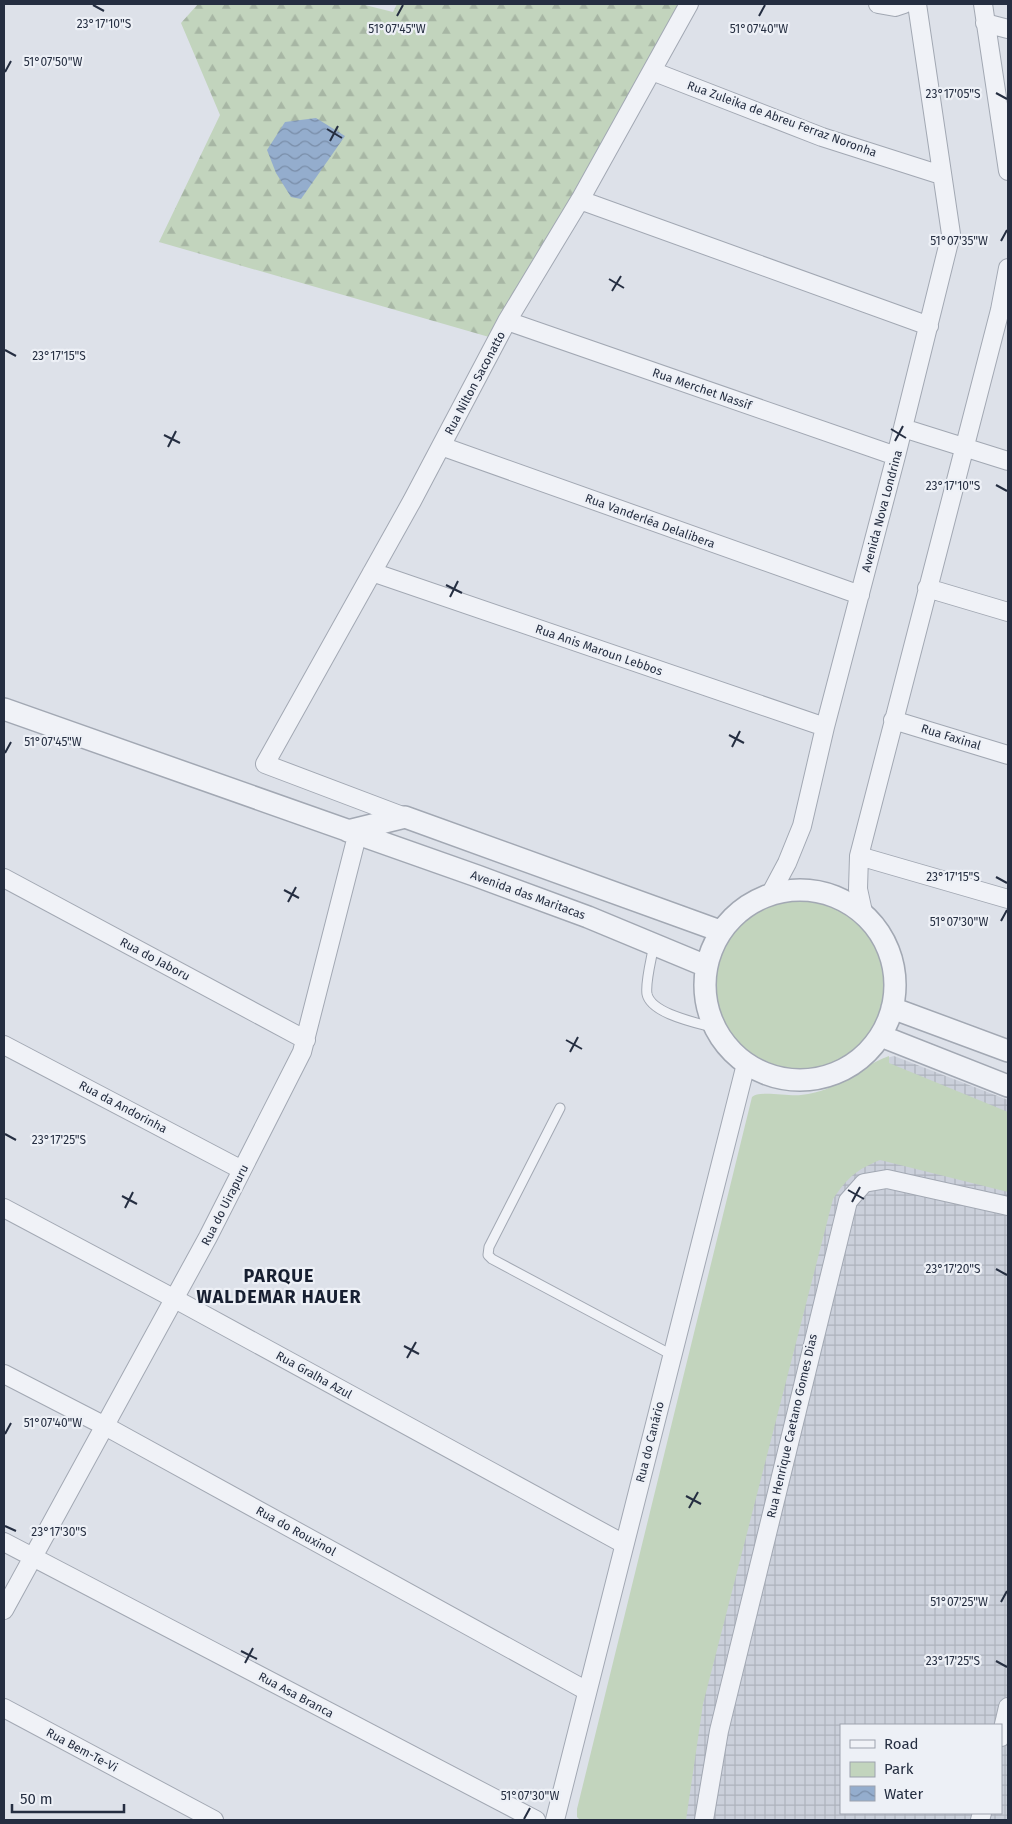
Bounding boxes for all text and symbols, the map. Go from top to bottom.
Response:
text: 23°17'10"S [77,17,132,31]
text: 51°07'45"W [368,22,426,36]
text: 51°07'40"W [730,22,788,36]
text: 51°07'50"W [24,55,82,69]
street label: Rua Zuleika de Abreu Ferraz Noronha [685,78,879,160]
text: 23°17'05"S [926,87,981,101]
text: 51°07'35"W [930,234,988,248]
street label: Rua Nilton Saconatto [442,329,508,437]
text: 23°17'15"S [32,349,86,363]
street label: Rua Merchet Nassif [651,365,754,413]
street label: Avenida Nova Londrina [859,449,905,573]
text: 23°17'10"S [926,479,981,493]
street label: Rua Vanderléa Delalibera [583,491,717,551]
street label: Rua Anis Maroun Lebbos [534,622,665,678]
street label: Rua Faxinal [919,721,983,753]
text: 51°07'45"W [24,735,82,749]
street label: Avenida das Maritacas [469,868,588,922]
text: 23°17'15"S [926,870,980,884]
text: 51°07'30"W [930,915,988,929]
street label: Rua do Jaboru [118,935,192,983]
street label: Rua da Andorinha [77,1078,169,1136]
text: 23°17'25"S [32,1133,87,1147]
street label: Rua do Uirapuru [199,1162,251,1248]
text: 23°17'20"S [925,1262,981,1276]
district label: PARQUE WALDEMAR HAUER [196,1265,362,1308]
street label: Rua Henrique Caetano Gomes Dias [764,1332,820,1519]
street label: Rua Gralha Azul [273,1348,355,1402]
street label: Rua do Canário [633,1400,667,1484]
text: 51°07'40"W [24,1416,82,1430]
street label: Rua do Rouxinol [254,1503,339,1559]
text: 23°17'30"S [31,1525,87,1539]
text: 51°07'25"W [930,1595,988,1609]
text: 23°17'25"S [926,1654,981,1668]
street label: Rua Asa Branca [256,1669,336,1721]
legend [840,1724,1002,1814]
street label: Rua Bem-Te-Vi [44,1725,120,1775]
text: Road [884,1735,919,1753]
text: Park [884,1760,914,1778]
scale bar [12,1782,125,1814]
text: Water [884,1785,923,1803]
text: 51°07'30"W [501,1789,559,1803]
text: 50 m [20,1790,53,1808]

